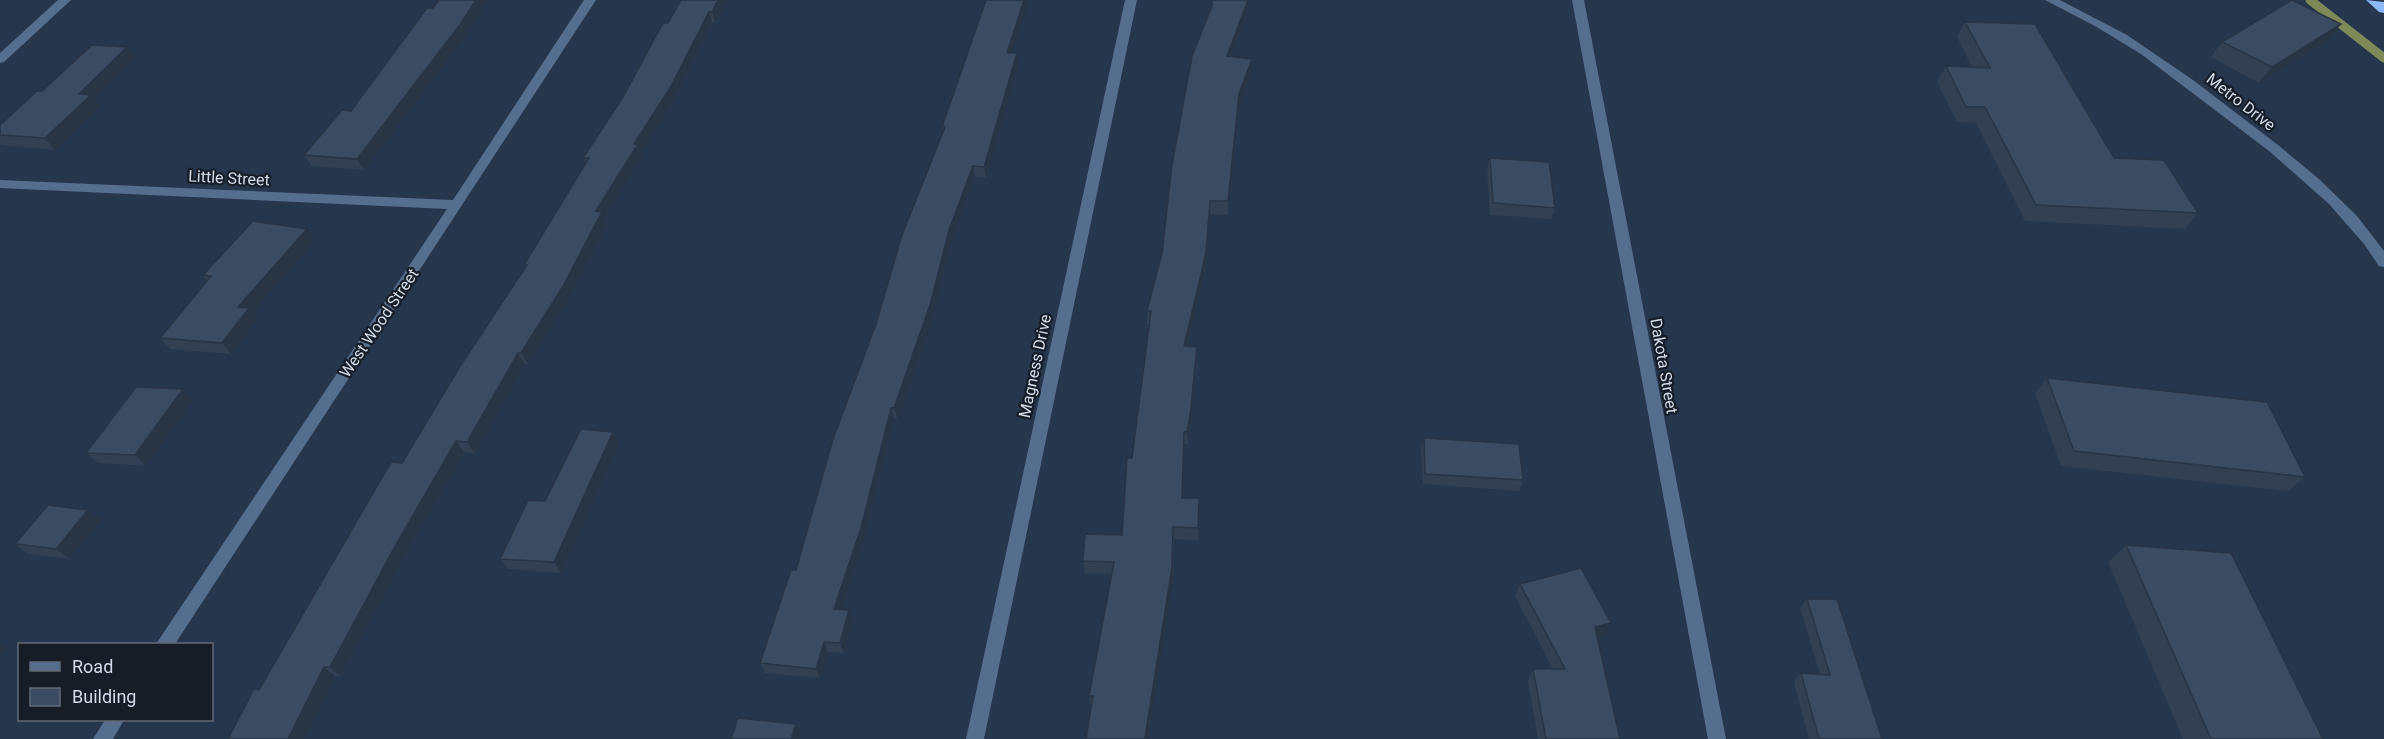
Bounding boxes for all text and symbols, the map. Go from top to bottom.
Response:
street label: Metro Drive [2203,69,2279,135]
street label: Little Street [188,166,270,190]
street label: West Wood Street [336,265,422,381]
street label: Magness Drive [1015,312,1055,420]
street label: Dakota Street [1646,317,1682,415]
legend [18,643,213,721]
text: Road [72,656,113,677]
text: Building [72,686,136,707]

